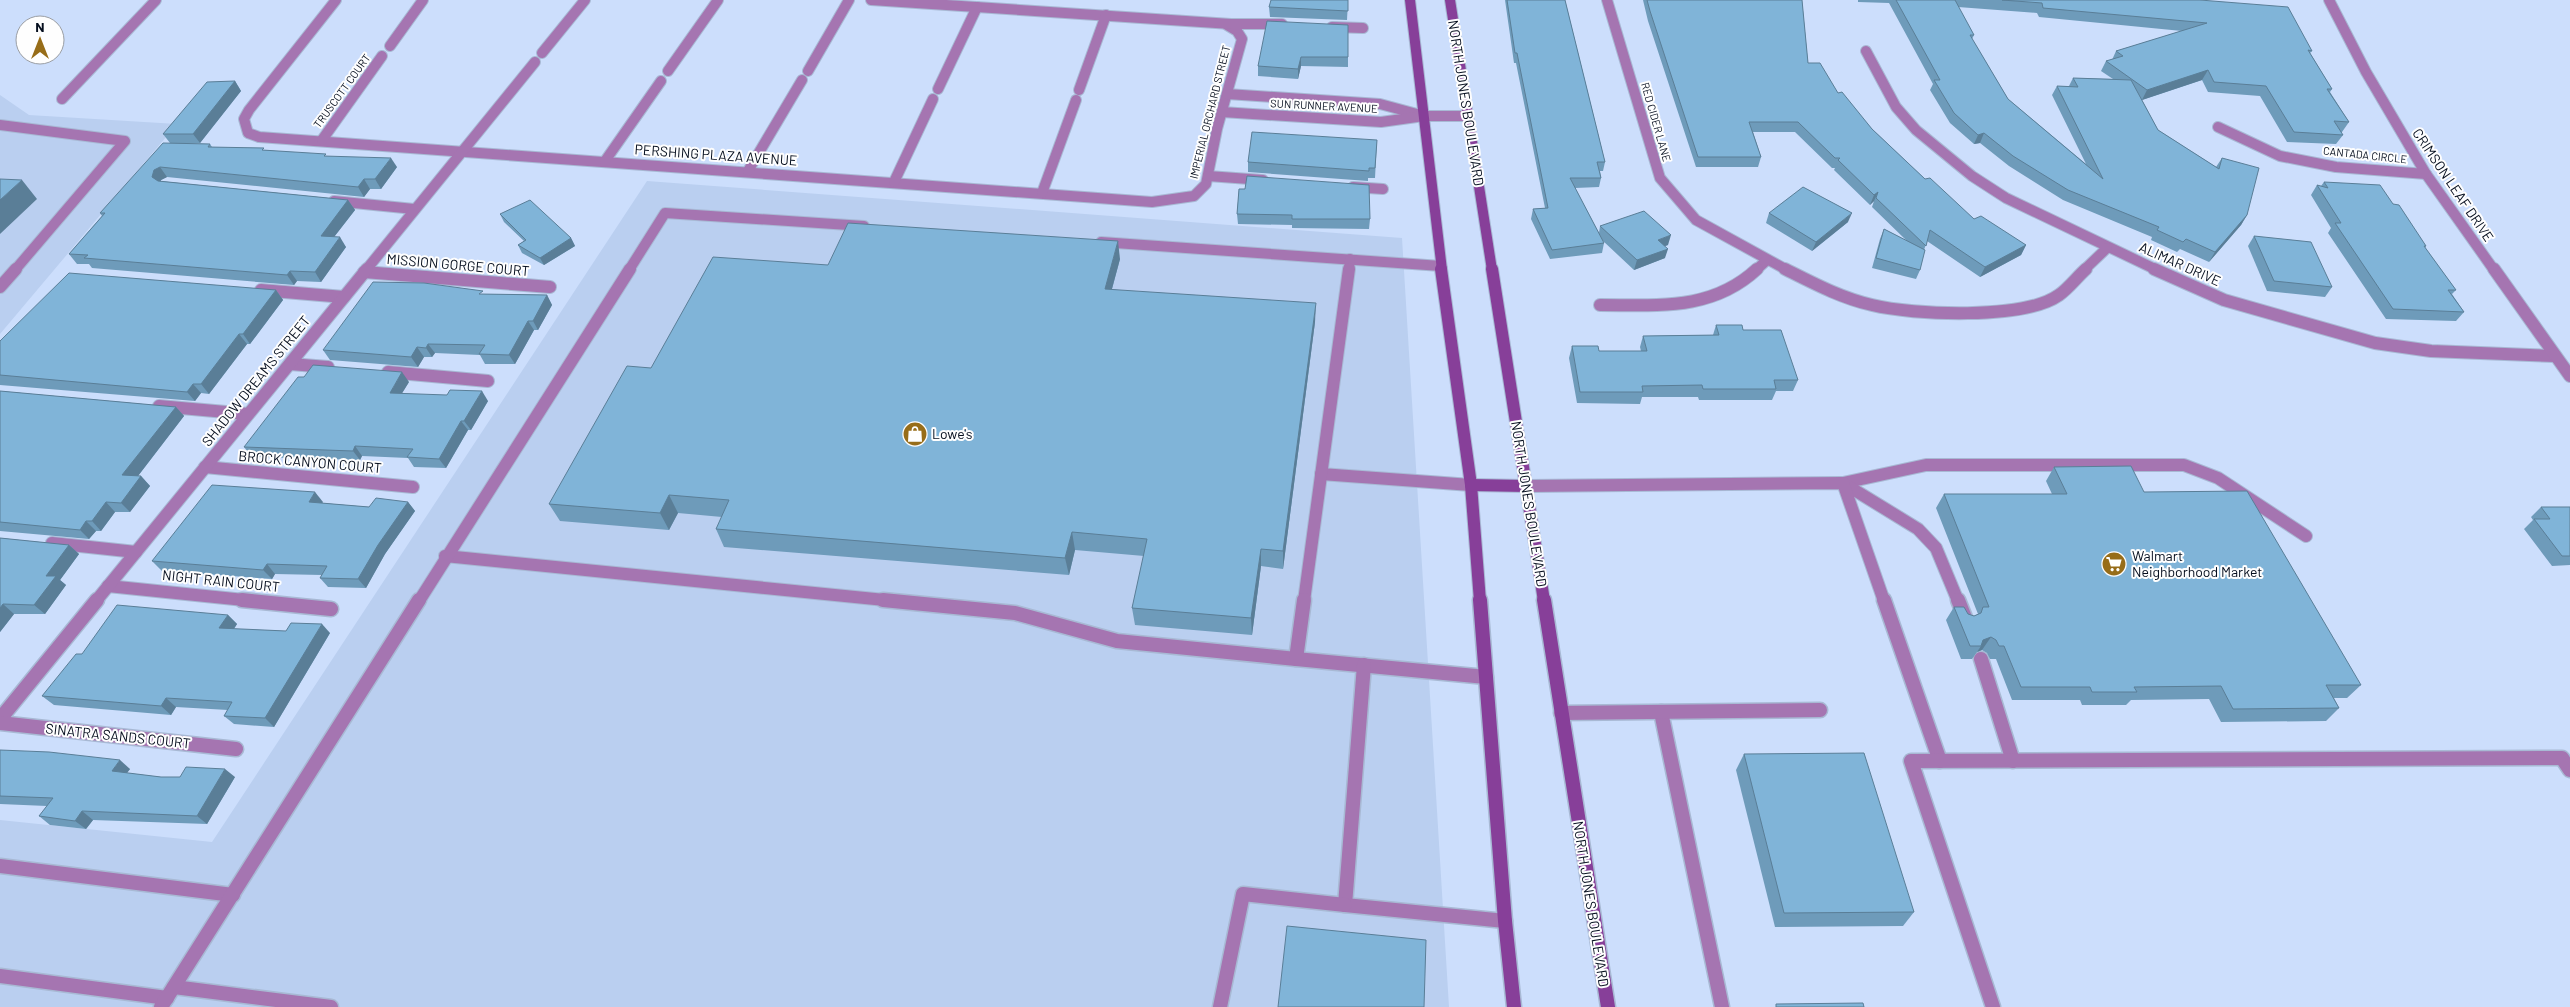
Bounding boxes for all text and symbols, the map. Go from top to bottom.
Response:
north arrow [15,15,65,65]
text: N [35,18,45,35]
street label: NORTH JONES BOULEVARD [1445,19,1488,187]
street label: IMPERIAL ORCHARD STREET [1187,44,1232,180]
street label: TRUSCOTT COURT [310,51,373,130]
street label: RED CIDER LANE [1639,81,1674,163]
street label: SUN RUNNER AVENUE [1270,96,1378,115]
street label: CRIMSON LEAF DRIVE [2409,125,2498,245]
street label: PERSHING PLAZA AVENUE [634,140,798,169]
street label: CANTADA CIRCLE [2322,144,2408,165]
street label: ALIMAR DRIVE [2137,238,2224,289]
street label: MISSION GORGE COURT [386,250,530,279]
street label: SHADOW DREAMS STREET [198,312,313,449]
street label: NORTH JONES BOULEVARD [1508,420,1551,588]
shop icon: Lowe's [902,421,928,447]
place label: Lowe's [932,425,973,442]
street label: BROCK CANYON COURT [238,447,382,476]
place label: Walmart Neighborhood Market [2132,547,2262,580]
supermarket icon: Walmart Neighborhood Market [2101,551,2127,577]
street label: NIGHT RAIN COURT [162,566,281,595]
street label: SINATRA SANDS COURT [45,719,191,752]
street label: NORTH JONES BOULEVARD [1570,820,1613,988]

